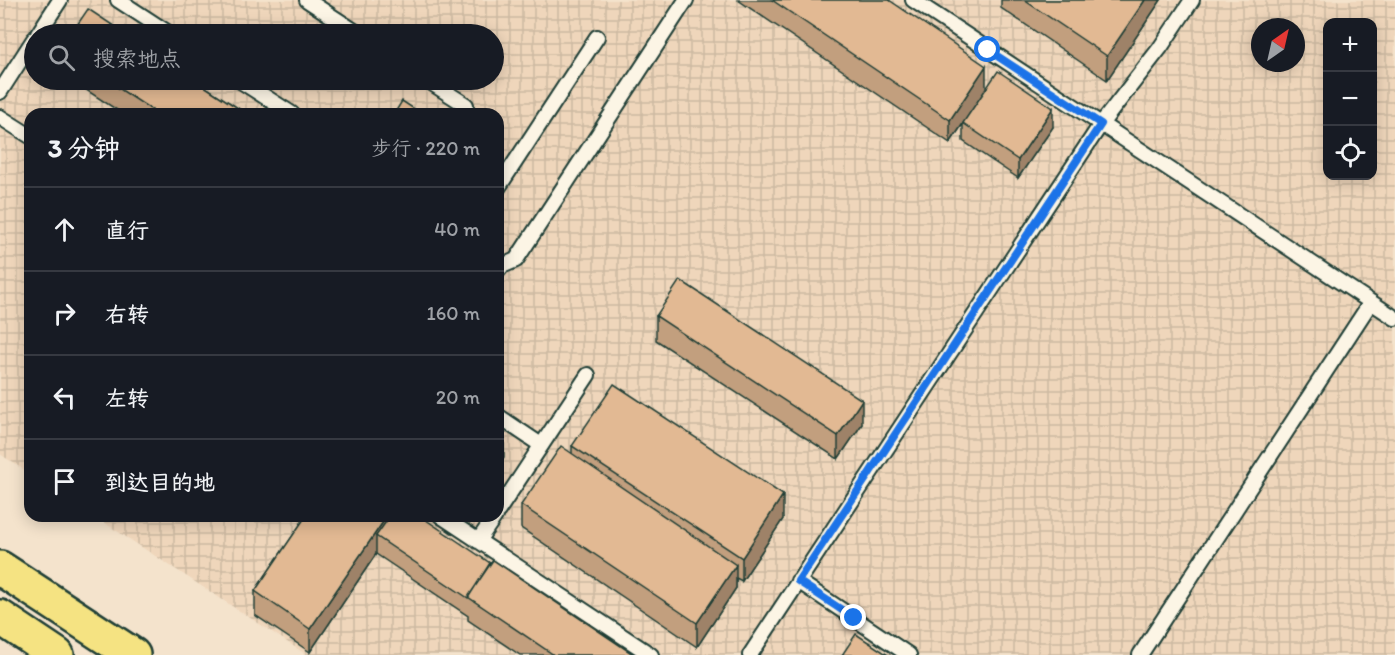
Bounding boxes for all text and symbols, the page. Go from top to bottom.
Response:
north arrow [1251,18,1305,72]
map controls [1323,18,1377,180]
button: + [1323,18,1377,72]
search box [24,24,504,90]
route start [974,36,1000,62]
icon: search [45,41,78,74]
text: 搜索地点 [93,45,181,72]
button: − [1323,72,1377,126]
button: locate [1323,126,1377,180]
text: 3 分钟 [48,132,120,164]
text: 步行 · 220 m [372,136,480,160]
icon: ahead [48,213,81,246]
text: 直行 [105,217,149,244]
text: 40 m [434,217,480,241]
icon: right [48,297,81,330]
text: 右转 [105,301,149,328]
text: 160 m [427,301,480,325]
icon: left [48,381,81,414]
text: 左转 [105,385,149,412]
text: 20 m [436,385,480,409]
icon: arrive [48,465,81,498]
text: 到达目的地 [105,469,215,496]
route end [840,604,866,630]

